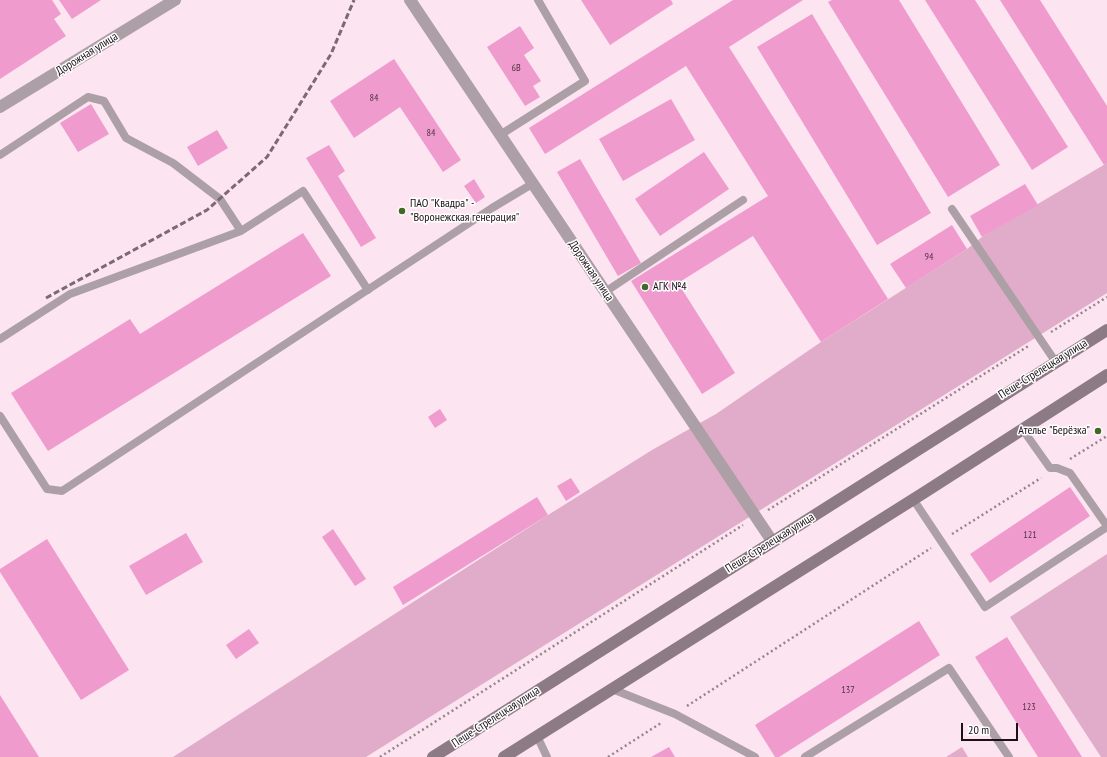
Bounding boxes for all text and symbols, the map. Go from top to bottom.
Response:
street label: Дорожная улица [53,29,121,79]
house number: 6В [511,62,521,74]
house number: 84 [370,92,378,104]
house number: 84 [427,127,435,139]
place label: ПАО "Квадра" - "Воронежская генерация" [410,197,519,225]
marker: ПАО "Квадра" - "Воронежская генерация" [397,206,407,216]
street label: Дорожная улица [565,238,617,304]
house number: 94 [925,251,933,263]
place label: АГК №4 [653,280,687,294]
marker: АГК №4 [640,282,650,292]
street label: Пеше-Стрелецкая улица [996,336,1090,402]
place label: Ателье "Берёзка" [1018,424,1090,438]
marker: Ателье "Берёзка" [1093,426,1103,436]
street label: Пеше-Стрелецкая улица [723,510,817,576]
house number: 121 [1023,529,1037,541]
street label: Пеше-Стрелецкая улица [449,683,543,751]
house number: 137 [841,684,855,696]
house number: 123 [1022,701,1036,713]
scale bar [963,715,1020,741]
text: 20 m [968,722,989,737]

